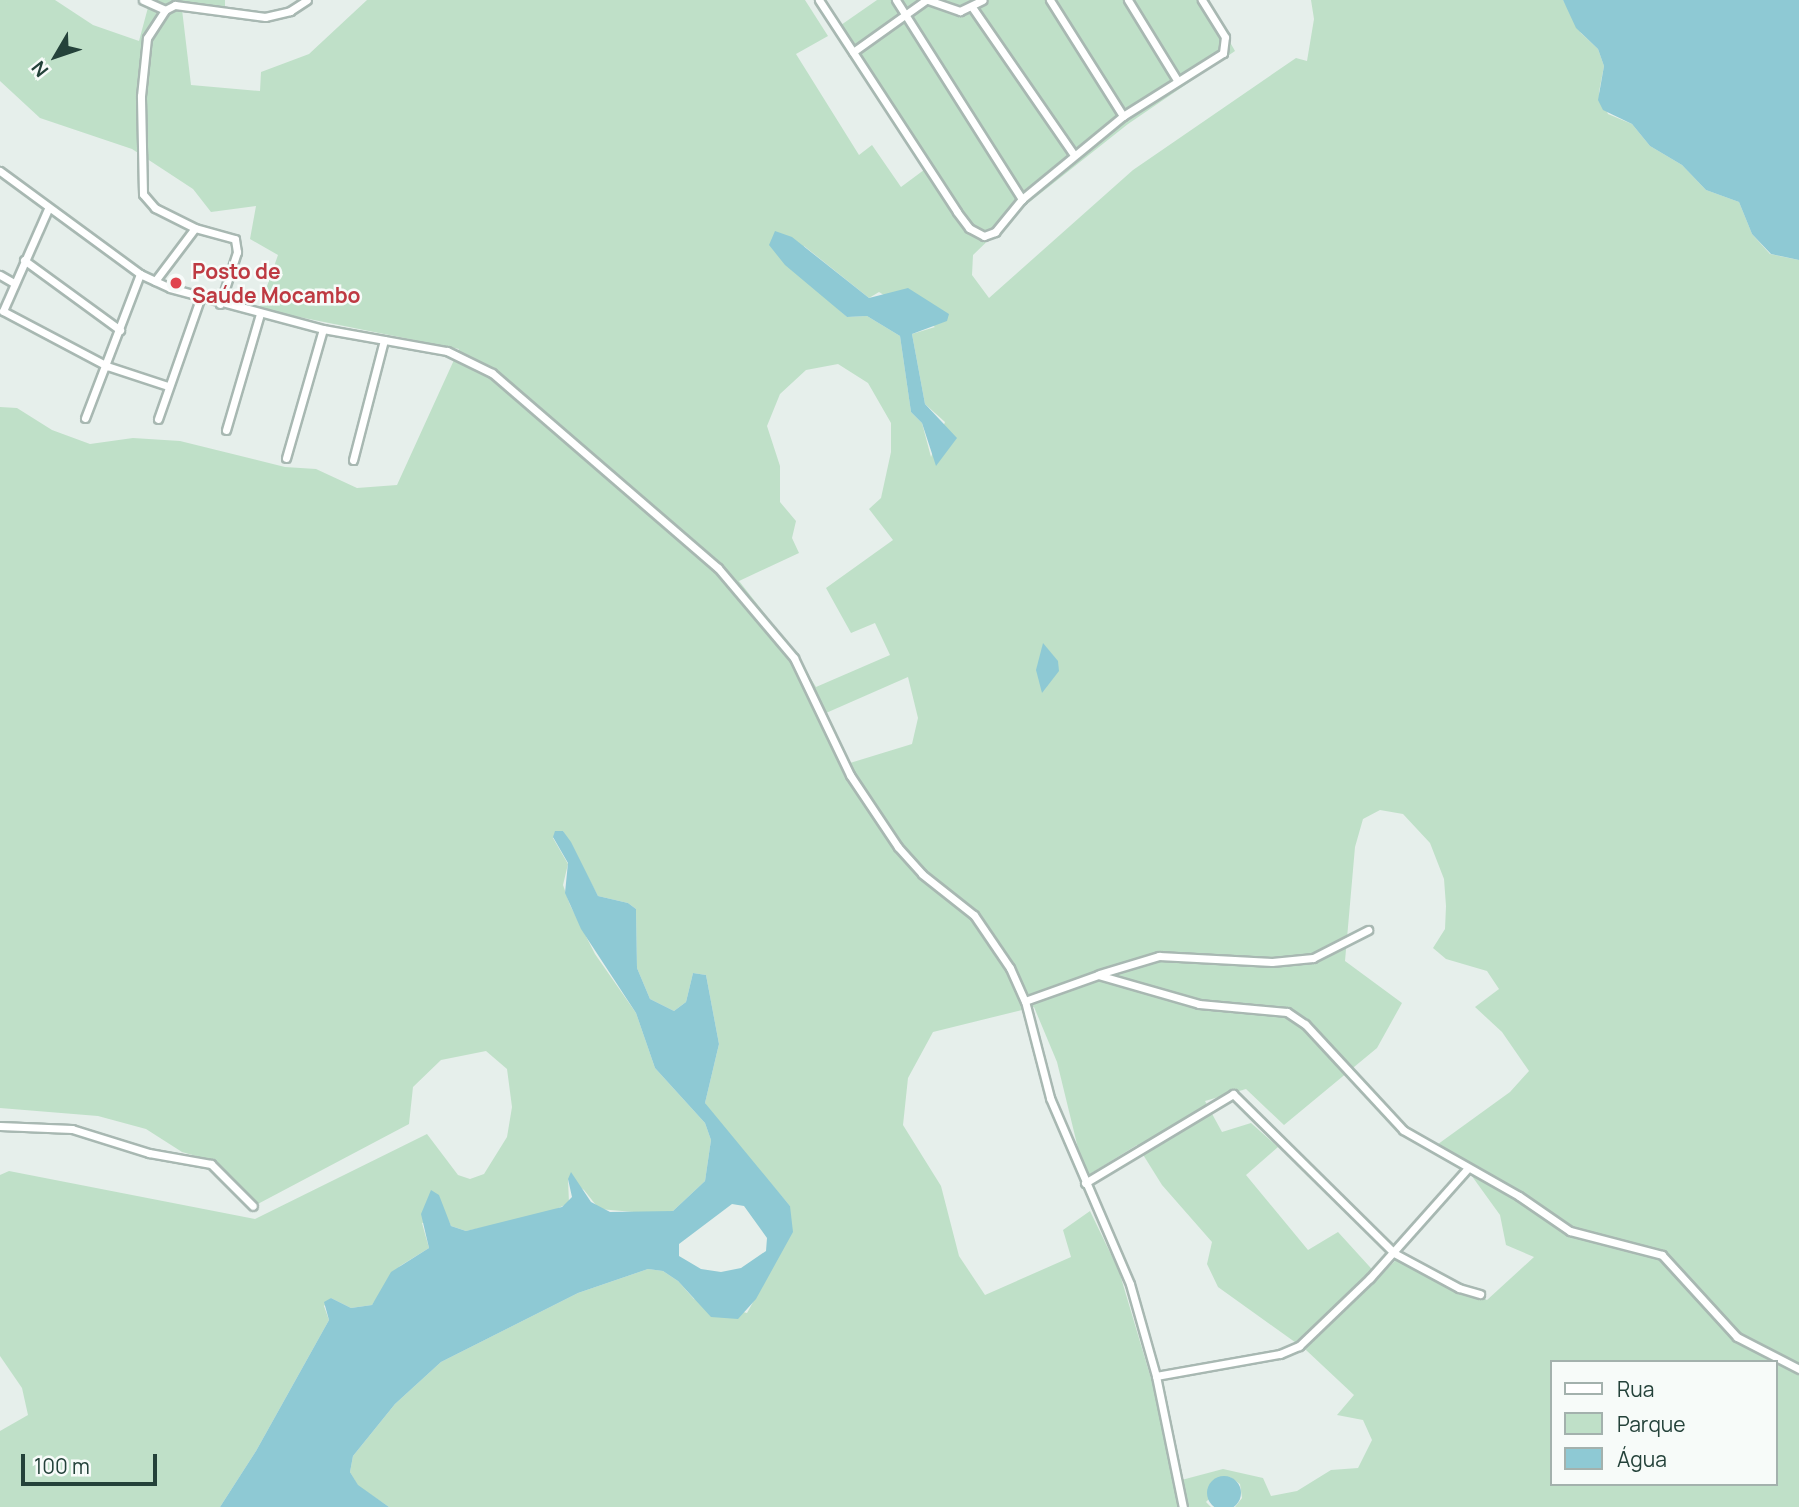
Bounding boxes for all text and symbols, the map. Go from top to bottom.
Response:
north arrow [21,21,91,91]
text: N [25,56,54,83]
place label: Posto de Saúde Mocambo [192,258,361,308]
marker: Posto de Saúde Mocambo [166,273,186,293]
legend [1550,1360,1778,1486]
text: Rua [1617,1375,1654,1403]
text: Parque [1617,1410,1686,1438]
scale bar [24,1440,161,1484]
text: Água [1617,1445,1667,1473]
text: 100 m [34,1452,90,1480]

